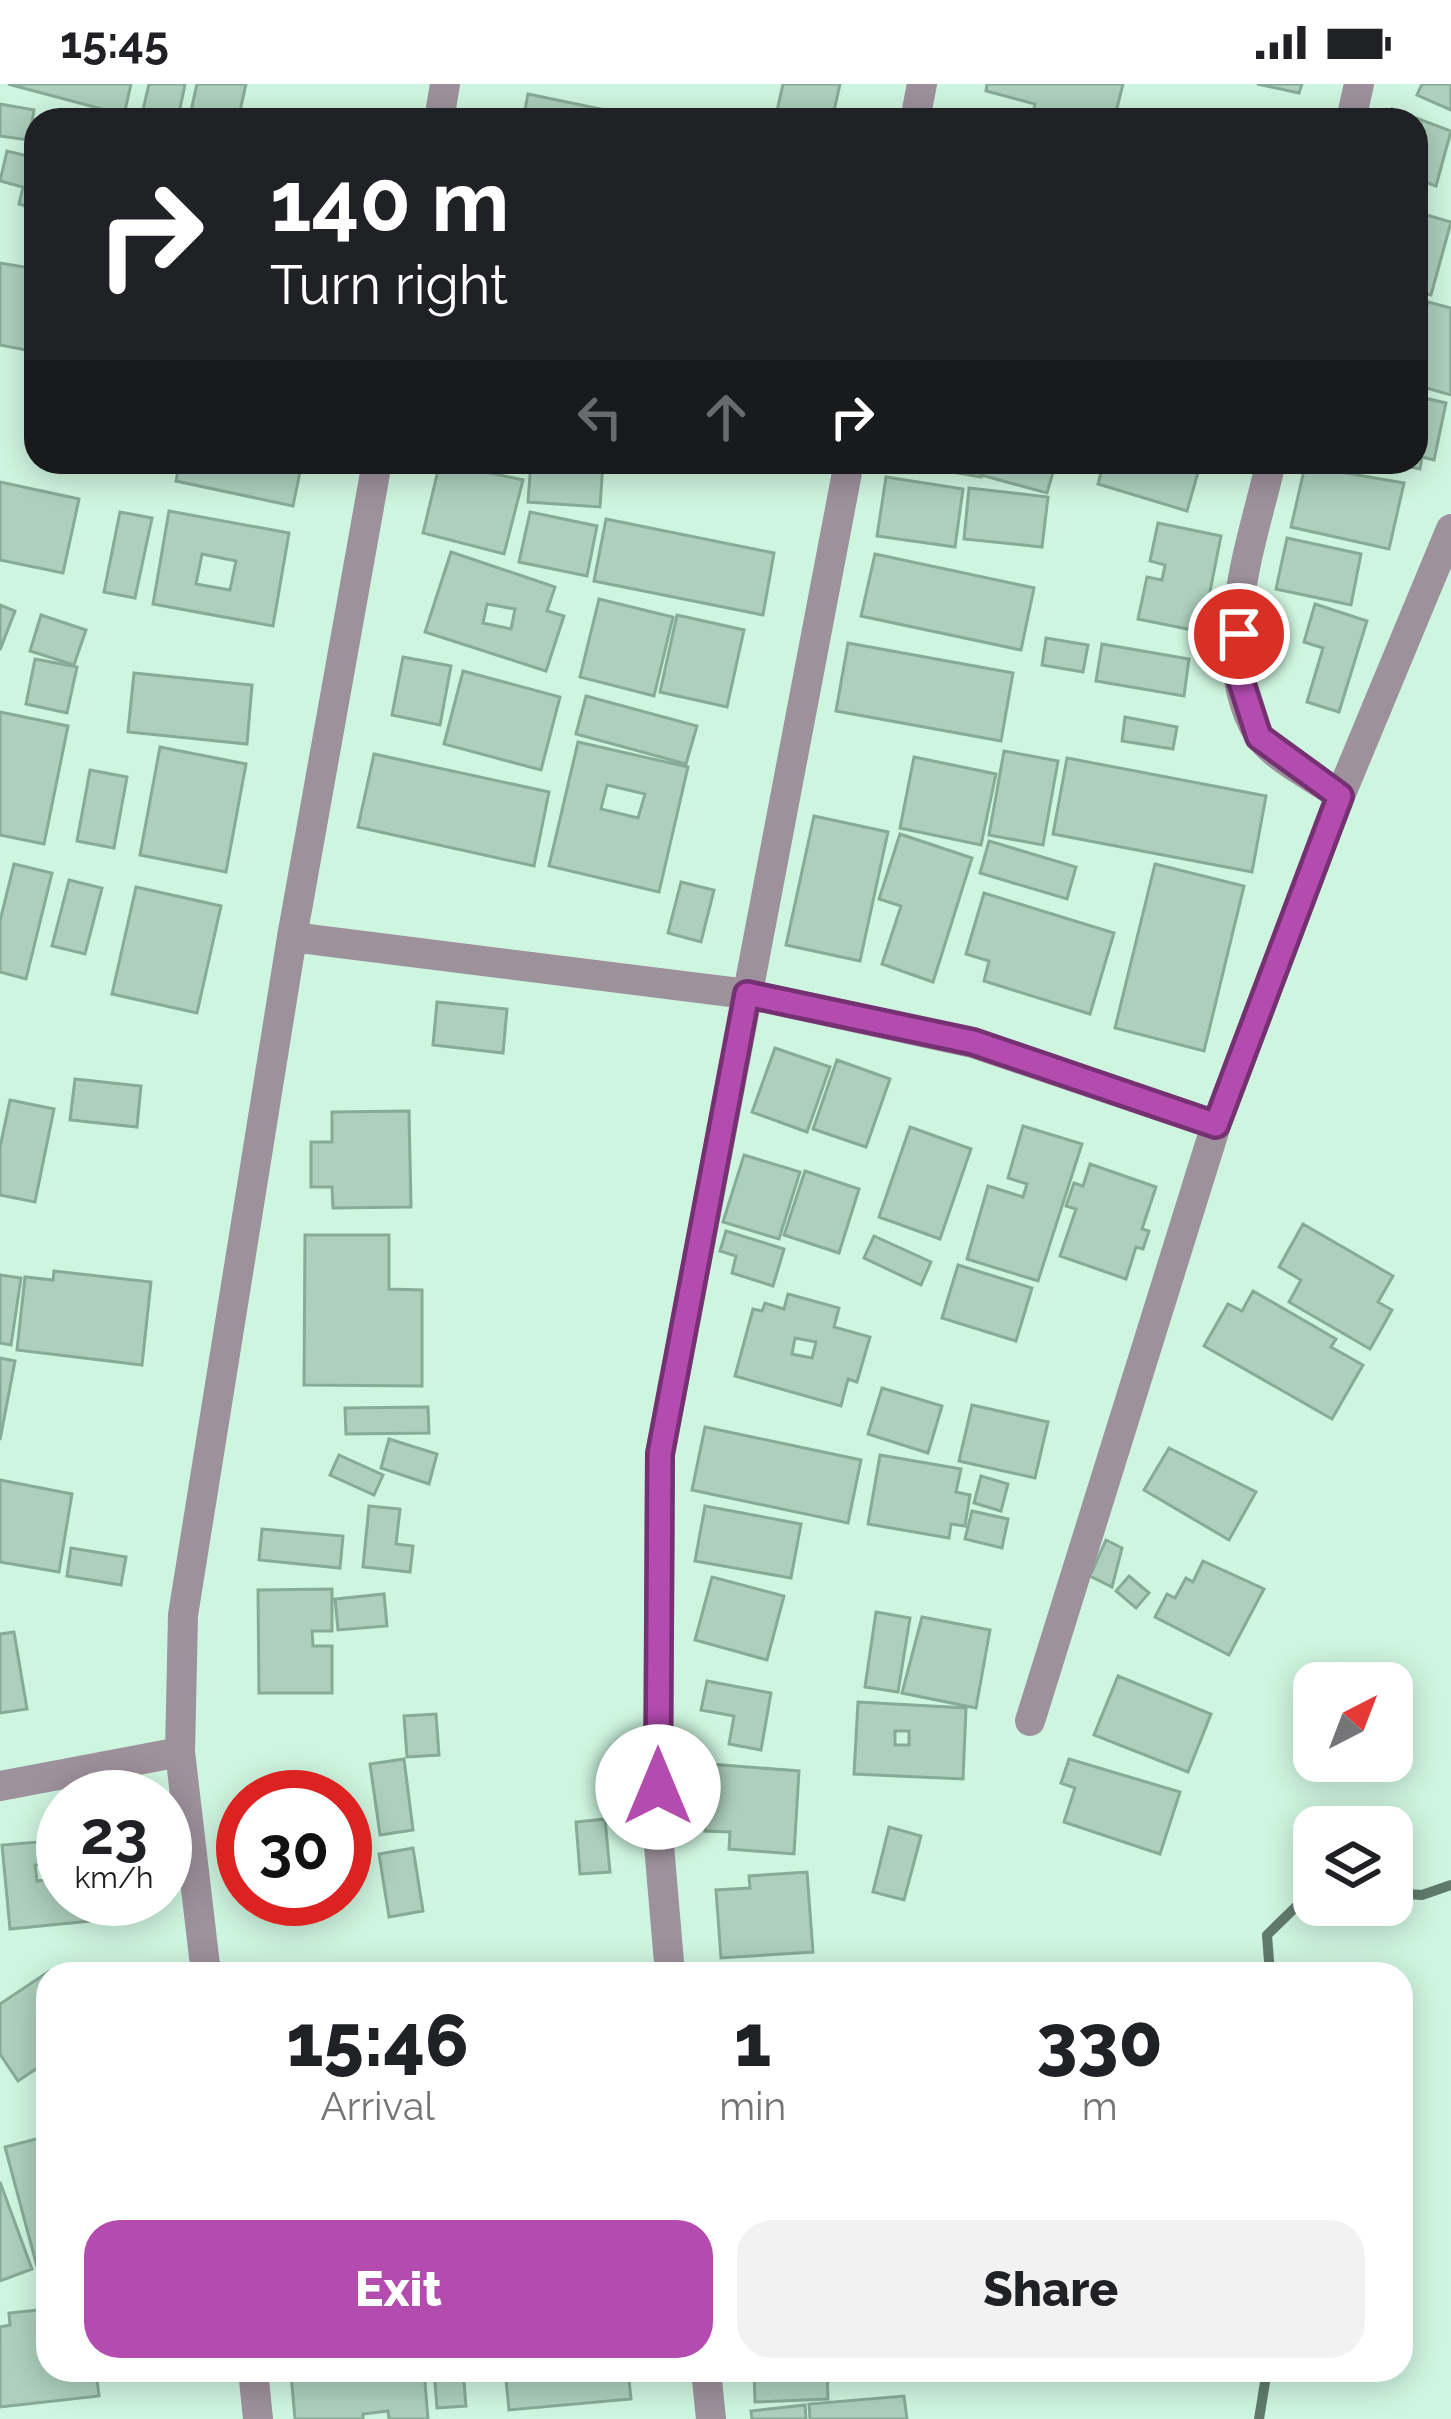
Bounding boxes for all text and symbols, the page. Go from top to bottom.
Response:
text: 15:45 [60,16,169,69]
text: 140 m [270,152,509,251]
icon: right [72,156,228,312]
text: Turn right [270,253,508,317]
icon: left [567,384,633,450]
icon: ahead [693,384,759,450]
icon: right [819,384,885,450]
pin [1188,583,1290,685]
icon: arrive [1206,601,1272,667]
north arrow [1293,1662,1413,1782]
map controls [1293,1662,1413,1926]
position arrow [595,1724,721,1850]
speed limit sign: 30 [216,1770,372,1926]
text: 23 [80,1798,148,1868]
button: layers [1293,1806,1413,1926]
text: km/h [74,1860,154,1895]
text: 15:46 [286,1998,469,2083]
text: 1 [734,1998,771,2083]
text: 330 [1037,1998,1163,2083]
text: Arrival [320,2083,435,2129]
text: min [719,2083,786,2129]
text: m [1082,2083,1118,2129]
button: Exit [84,2220,713,2358]
button: Share [737,2220,1365,2358]

